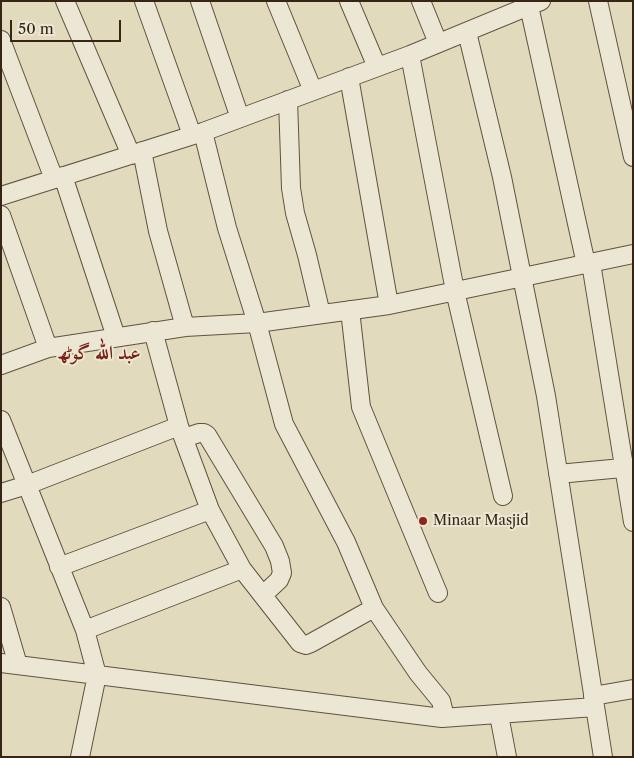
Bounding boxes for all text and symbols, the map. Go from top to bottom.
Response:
scale bar [12,10,124,42]
text: 50 m [18,19,54,38]
district label: عبد الله گوٹھ [58,343,140,365]
place label: Minaar Masjid [433,513,529,529]
marker: Minaar Masjid [417,515,429,527]

